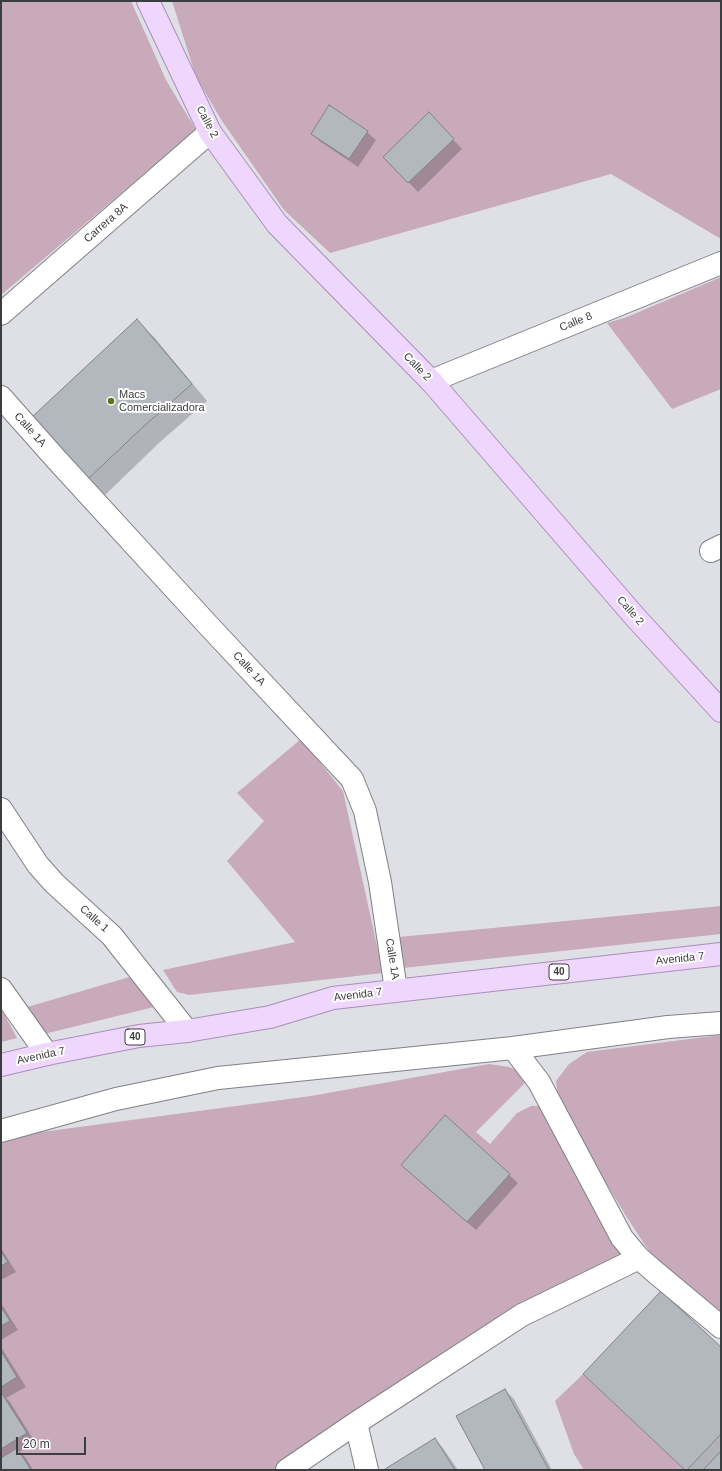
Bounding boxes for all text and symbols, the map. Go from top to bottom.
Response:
street label: Calle 2 [193,104,221,140]
street label: Carrera 8A [81,200,131,246]
street label: Calle 8 [558,309,594,335]
street label: Calle 2 [400,350,434,384]
place label: Macs Comercializadora [119,388,205,414]
marker: Macs Comercializadora [106,396,116,406]
street label: Calle 1A [11,410,49,450]
street label: Calle 2 [614,594,646,628]
street label: Calle 1A [230,649,268,689]
street label: Calle 1 [77,903,111,935]
street label: Calle 1A [382,937,402,981]
street label: Avenida 7 [655,950,705,968]
road number: 40 [549,964,569,980]
street label: Avenida 7 [333,985,383,1005]
road number: 40 [125,1029,145,1045]
street label: Avenida 7 [16,1044,66,1068]
scale bar [18,1429,88,1455]
text: 20 m [23,1437,50,1451]

